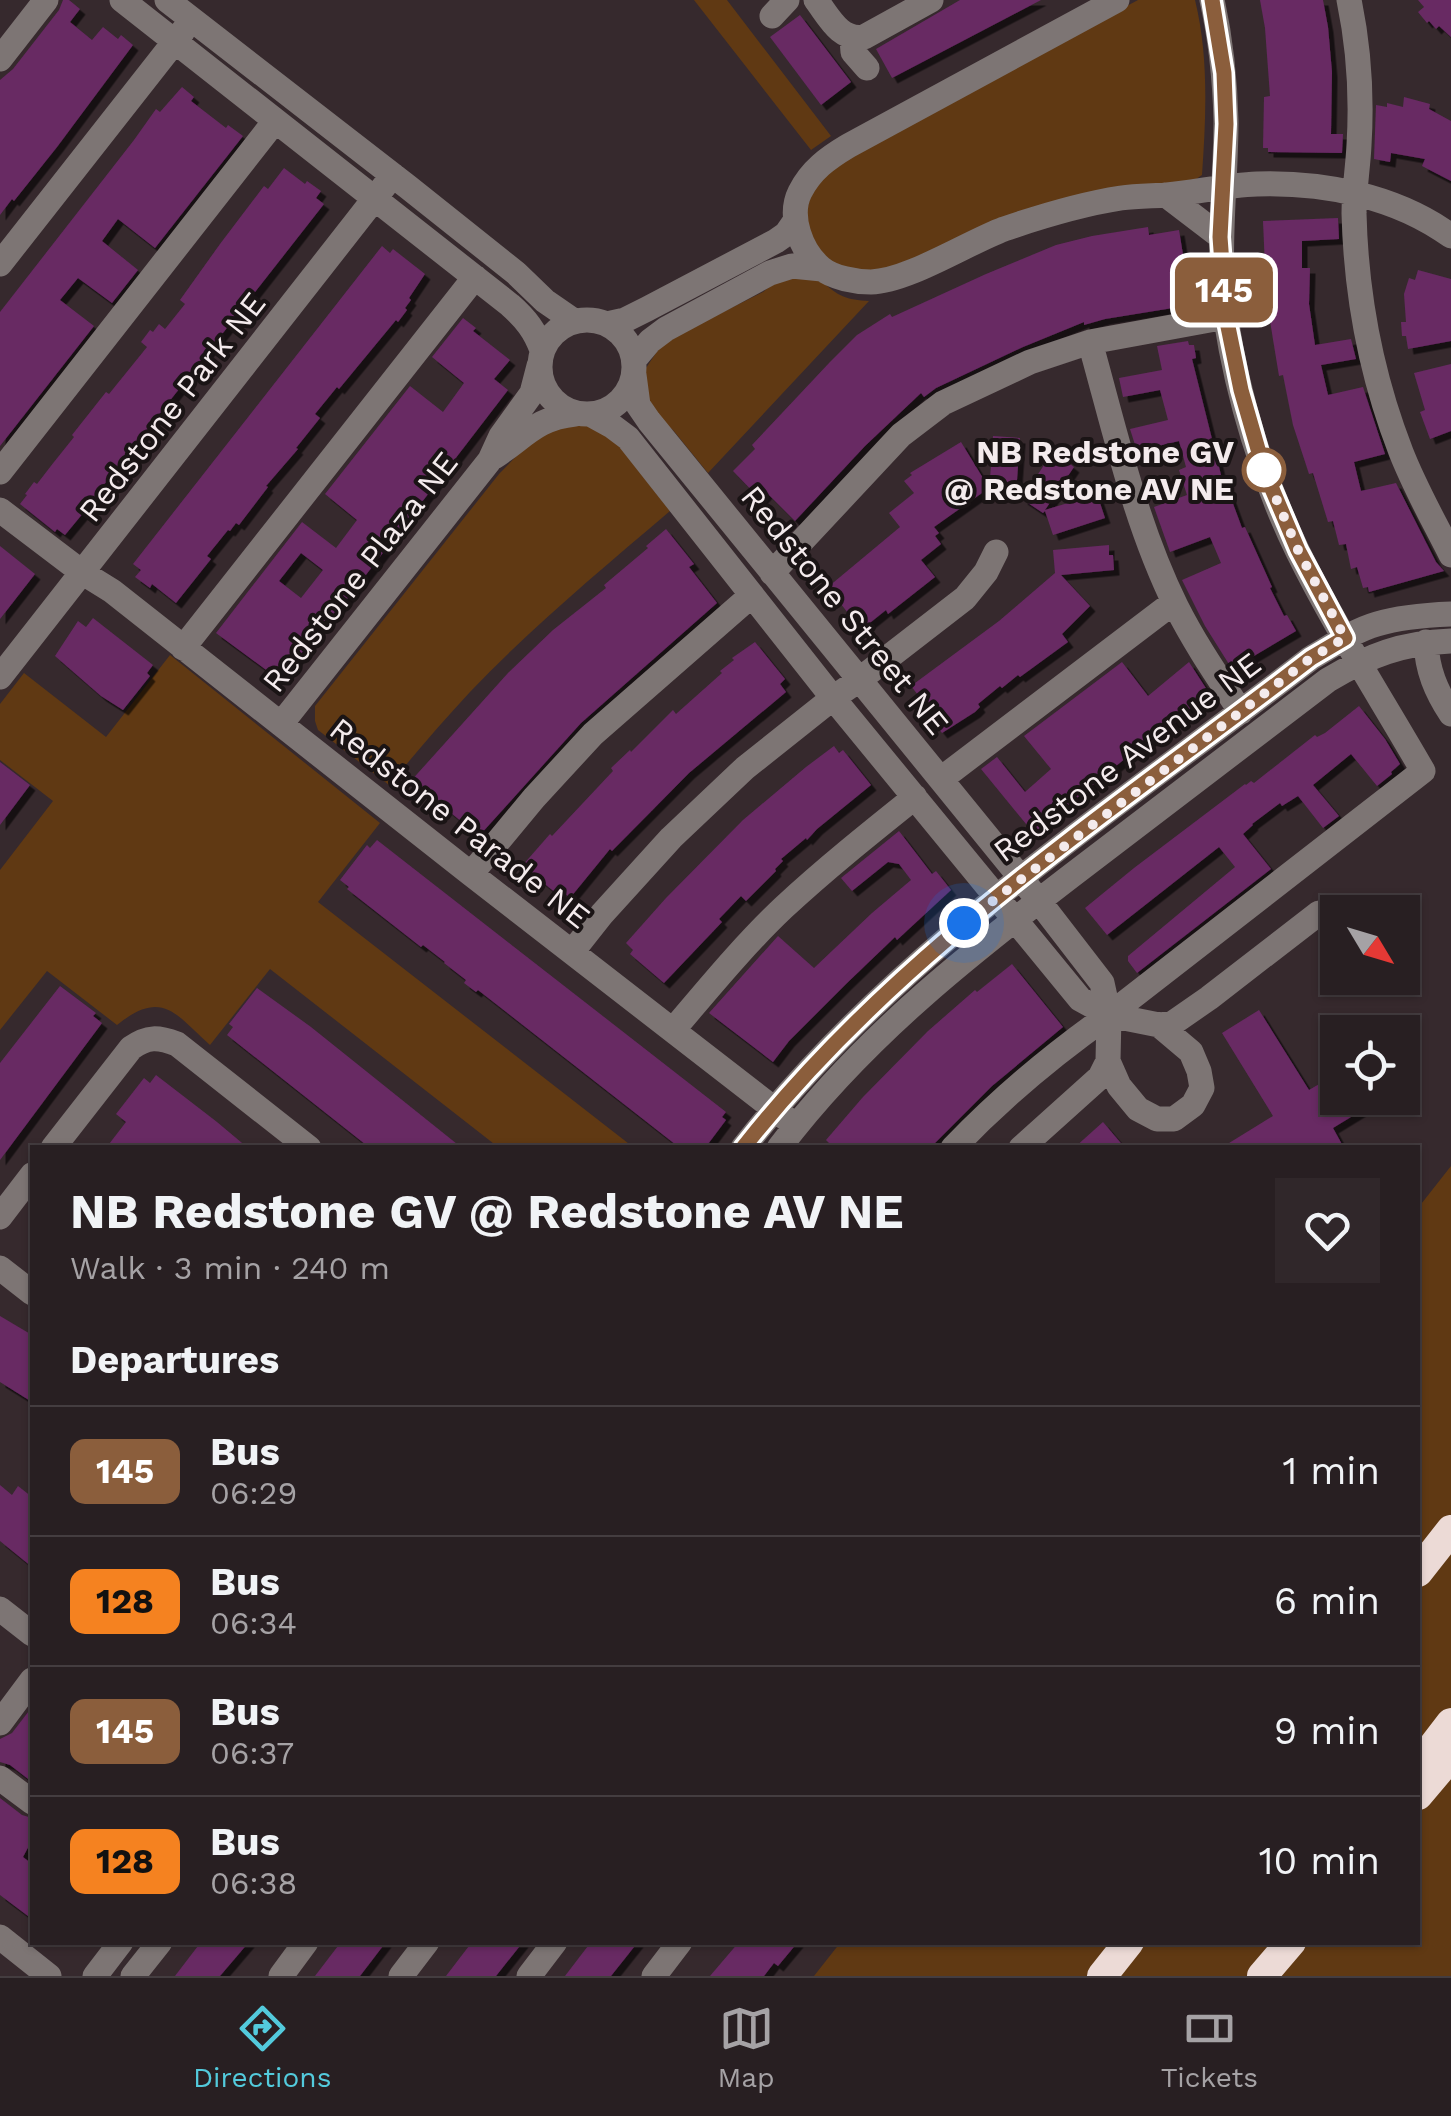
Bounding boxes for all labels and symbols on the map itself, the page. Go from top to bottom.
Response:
line badge: 145 [1166,258,1282,322]
street label: Redstone Park NE [71,285,273,529]
place label: NB Redstone GV @ Redstone AV NE [944,433,1234,508]
street label: Redstone Plaza NE [254,444,466,700]
marker: NB Redstone GV @ Redstone AV NE [1243,449,1285,491]
street label: Redstone Street NE [733,478,957,742]
street label: Redstone Avenue NE [986,644,1268,870]
street label: Redstone Parade NE [322,710,598,936]
north arrow [1320,895,1420,995]
your location [939,898,989,948]

